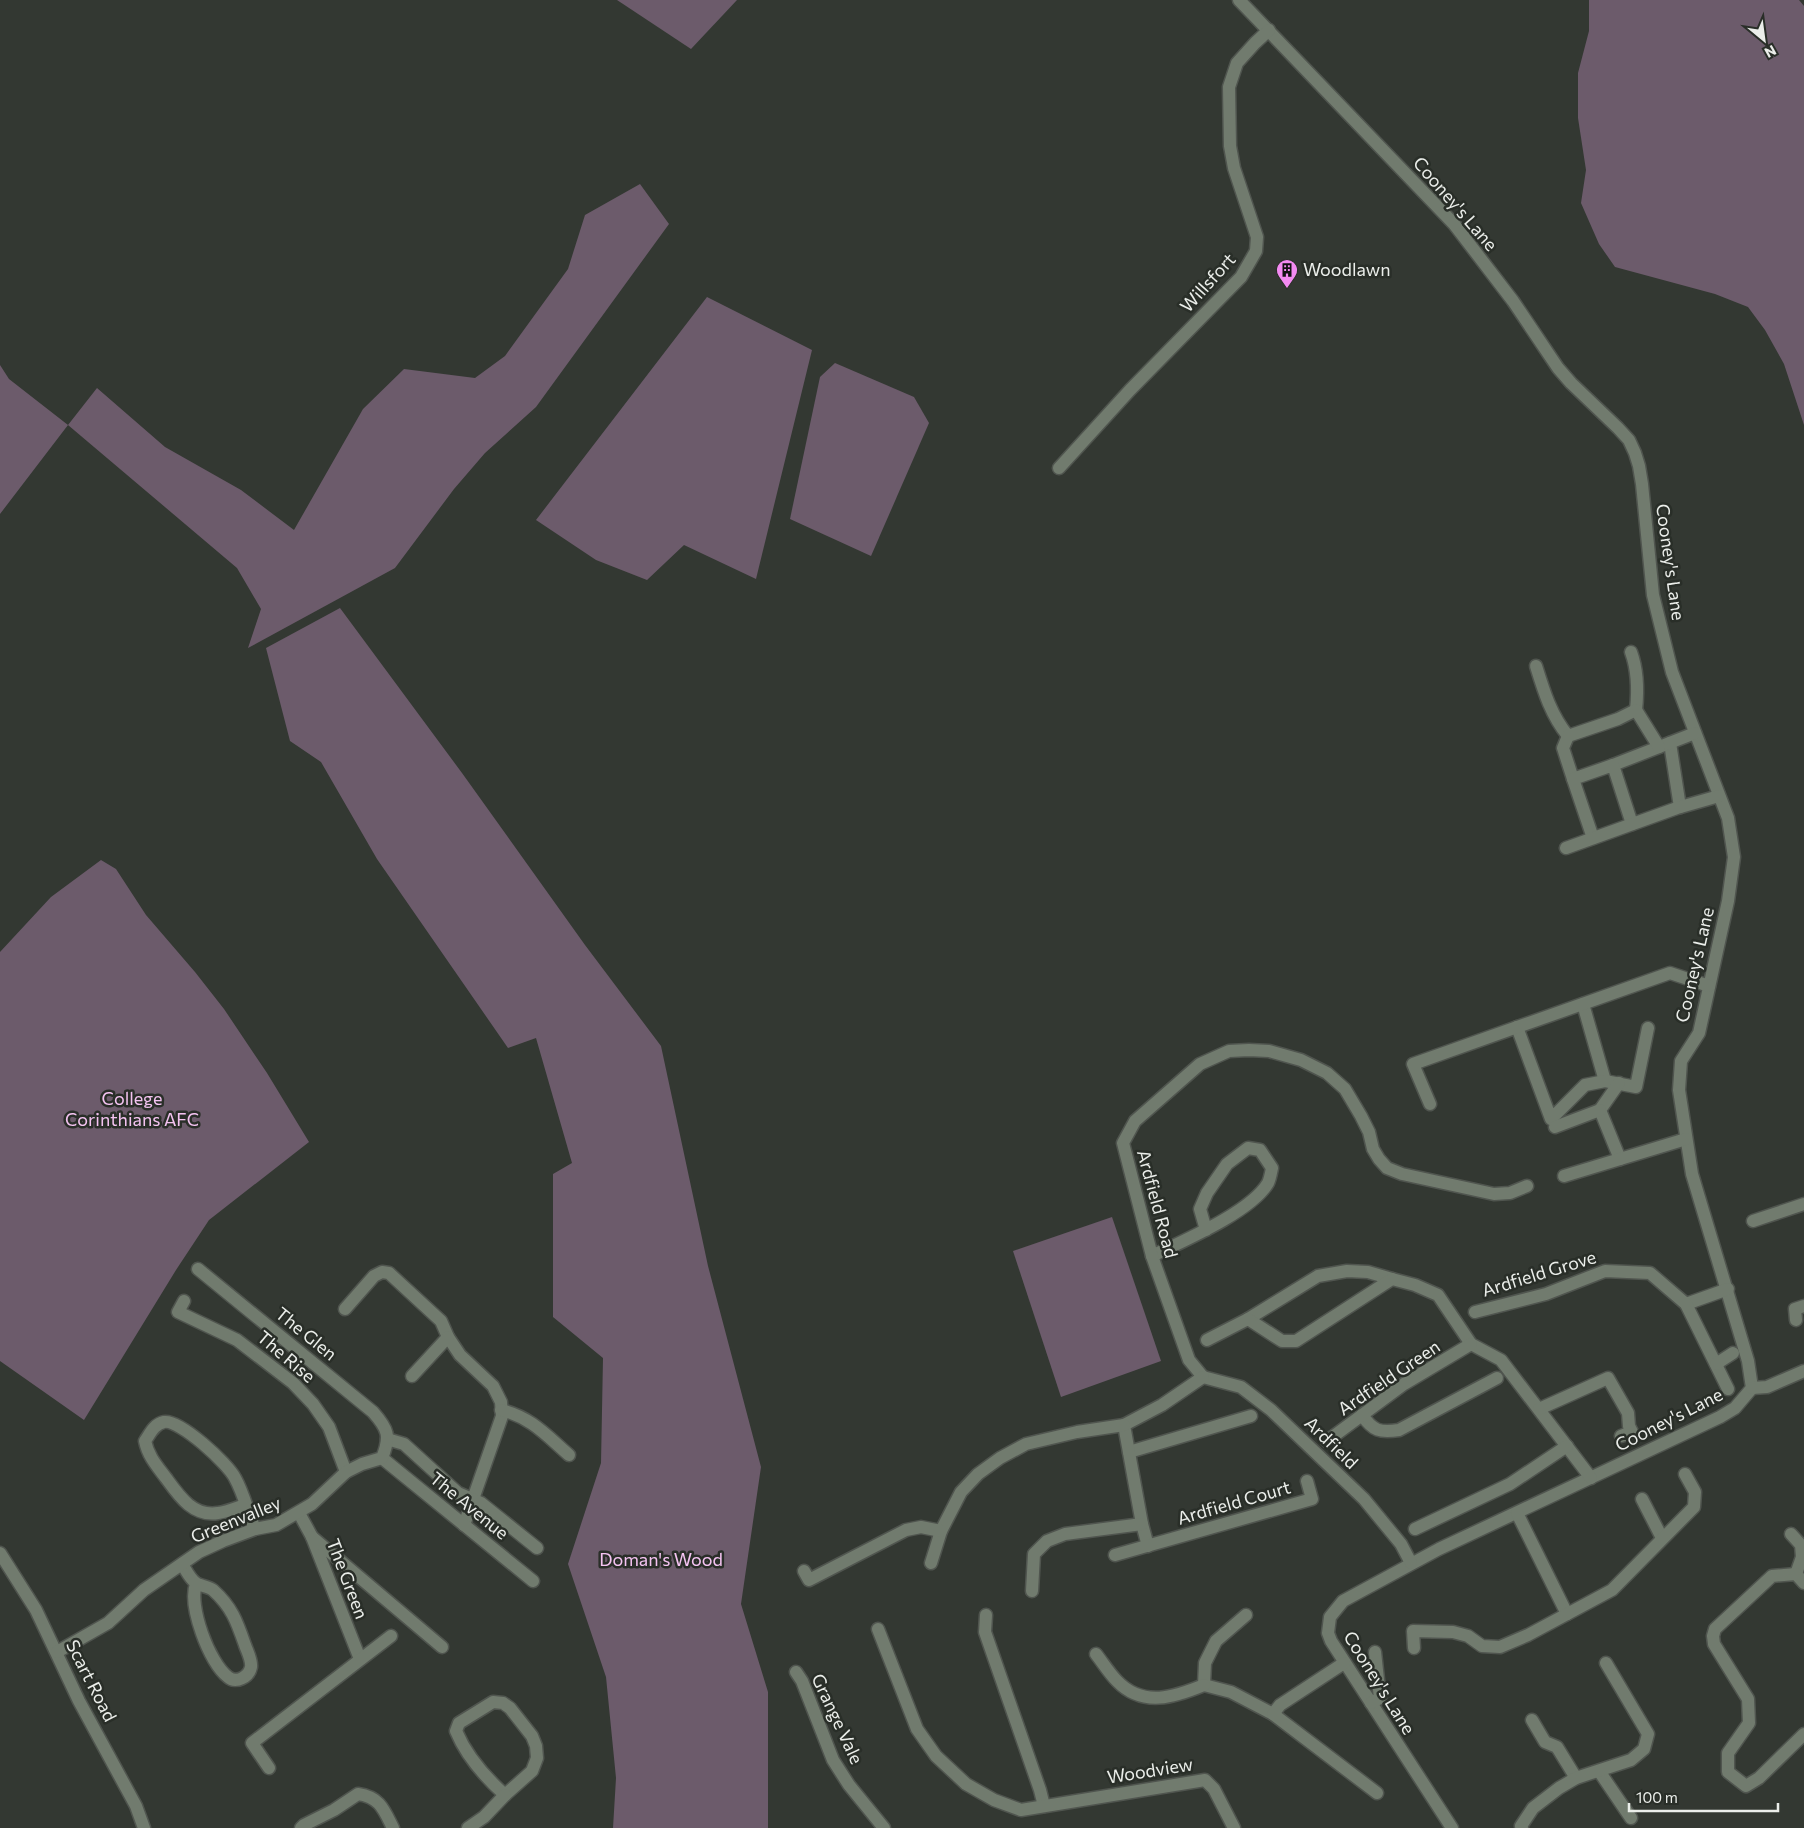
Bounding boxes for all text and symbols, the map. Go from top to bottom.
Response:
north arrow [1739,15,1789,65]
text: N [1762,42,1779,62]
street label: Cooney's Lane [1409,152,1503,255]
street label: Willsfort [1175,248,1240,317]
building icon: Woodlawn [1275,258,1299,289]
place label: Woodlawn [1303,258,1391,280]
street label: Cooney's Lane [1652,502,1690,622]
street label: Cooney's Lane [1670,905,1718,1025]
park label: College Corinthians AFC [65,1087,199,1130]
street label: Ardfield Road [1133,1147,1183,1260]
street label: Ardfield Grove [1479,1245,1598,1301]
street label: The Glen [272,1302,342,1365]
street label: The Rise [253,1326,320,1387]
street label: Ardfield Green [1333,1335,1444,1419]
street label: Cooney's Lane [1611,1383,1726,1456]
street label: Ardfield [1300,1411,1363,1473]
street label: The Avenue [426,1467,513,1544]
street label: Ardfield Court [1174,1475,1293,1529]
street label: Greenvalley [187,1491,284,1547]
street label: The Green [323,1535,373,1622]
park label: Doman's Wood [599,1548,723,1570]
street label: Cooney's Lane [1339,1627,1420,1738]
street label: Scart Road [62,1636,122,1725]
street label: Grange Vale [807,1670,868,1767]
street label: Woodview [1105,1752,1194,1788]
scale bar [1629,1780,1778,1812]
text: 100 m [1636,1788,1678,1806]

